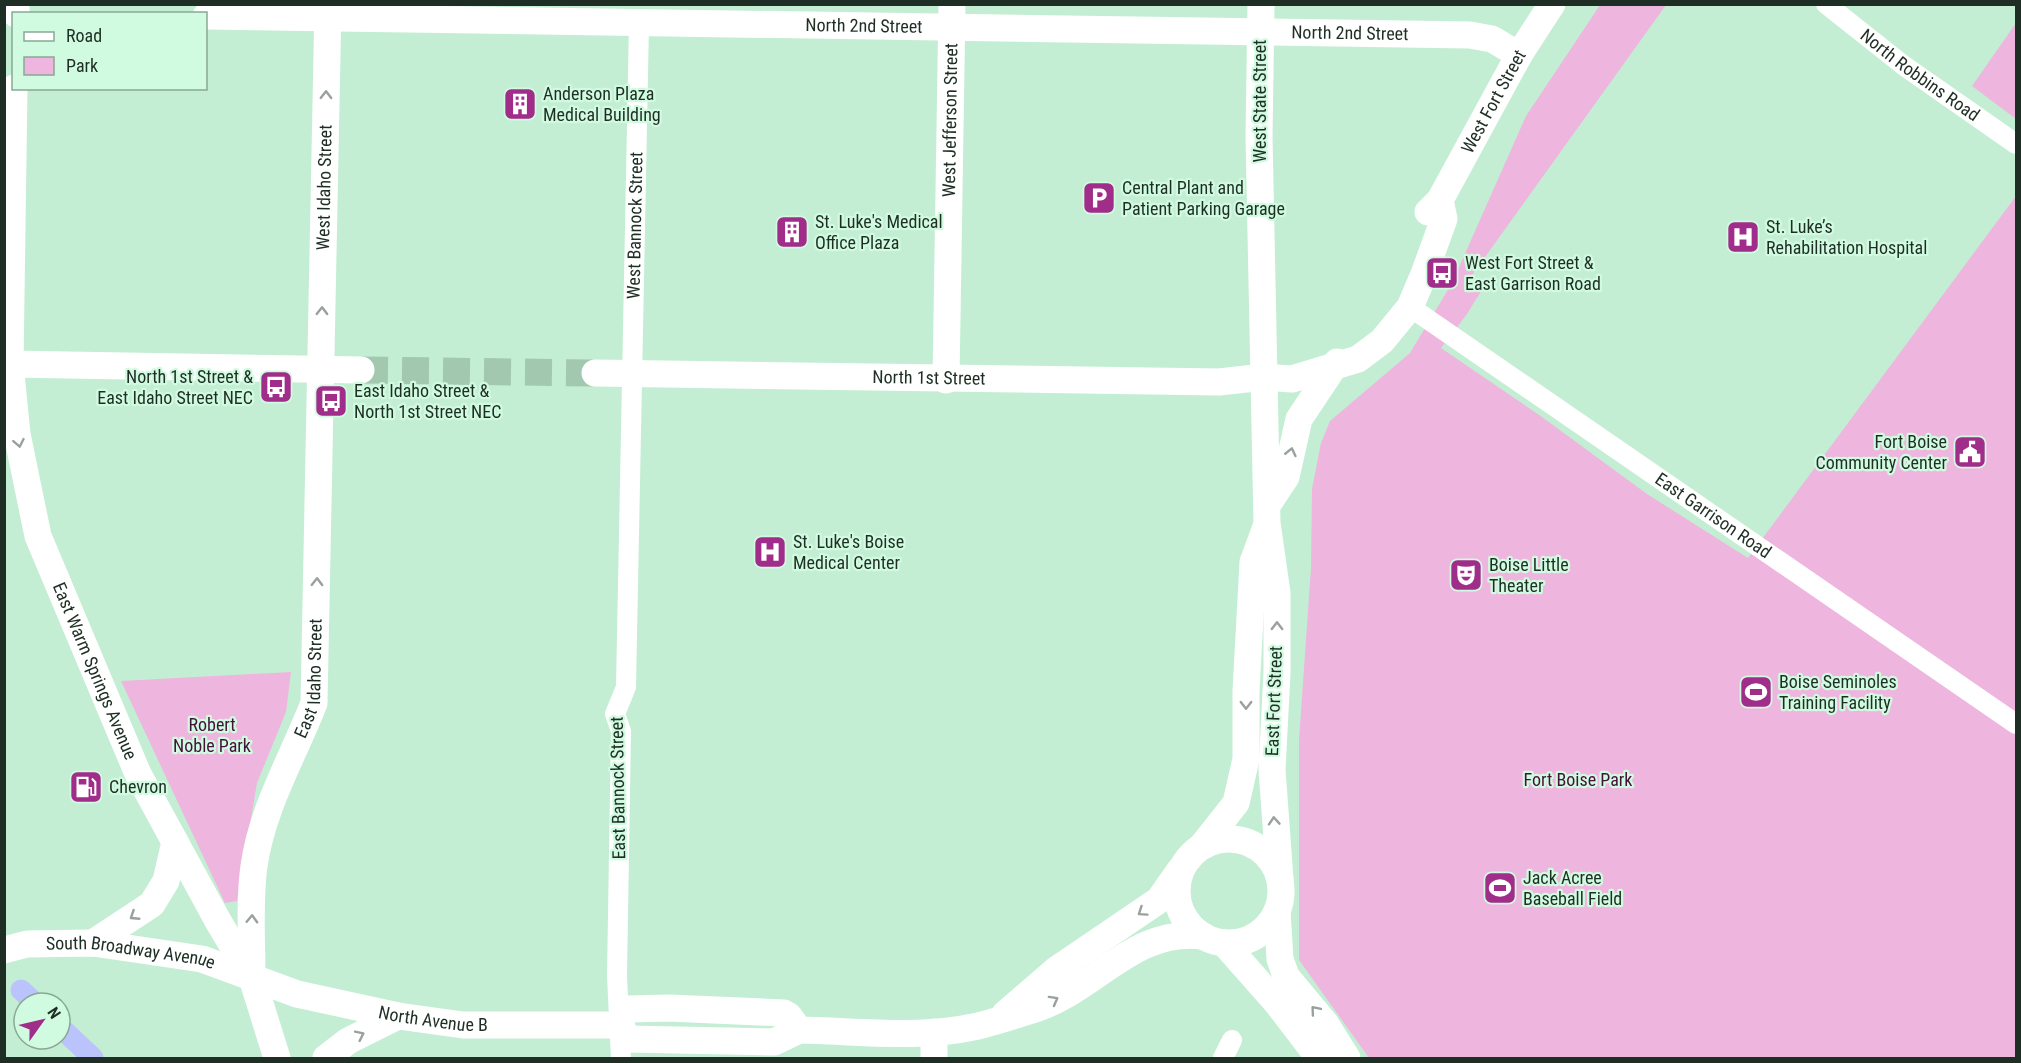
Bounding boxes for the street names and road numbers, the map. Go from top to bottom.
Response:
street label: North 2nd Street [805,14,923,37]
street label: North 2nd Street [1291,21,1409,44]
street label: North Robbins Road [1857,25,1984,125]
street label: West State Street [1249,40,1270,162]
street label: West Jefferson Street [938,43,961,197]
street label: West Fort Street [1456,45,1530,157]
street label: West Idaho Street [312,124,336,251]
street label: West Bannock Street [623,152,646,299]
street label: North 1st Street [872,366,986,389]
street label: East Garrison Road [1651,468,1775,562]
street label: East Warm Springs Avenue [49,579,142,763]
street label: East Idaho Street [290,618,326,741]
street label: East Fort Street [1261,645,1286,756]
street label: East Bannock Street [606,716,629,860]
street label: South Broadway Avenue [46,932,218,973]
street label: North Avenue B [377,1001,488,1035]

